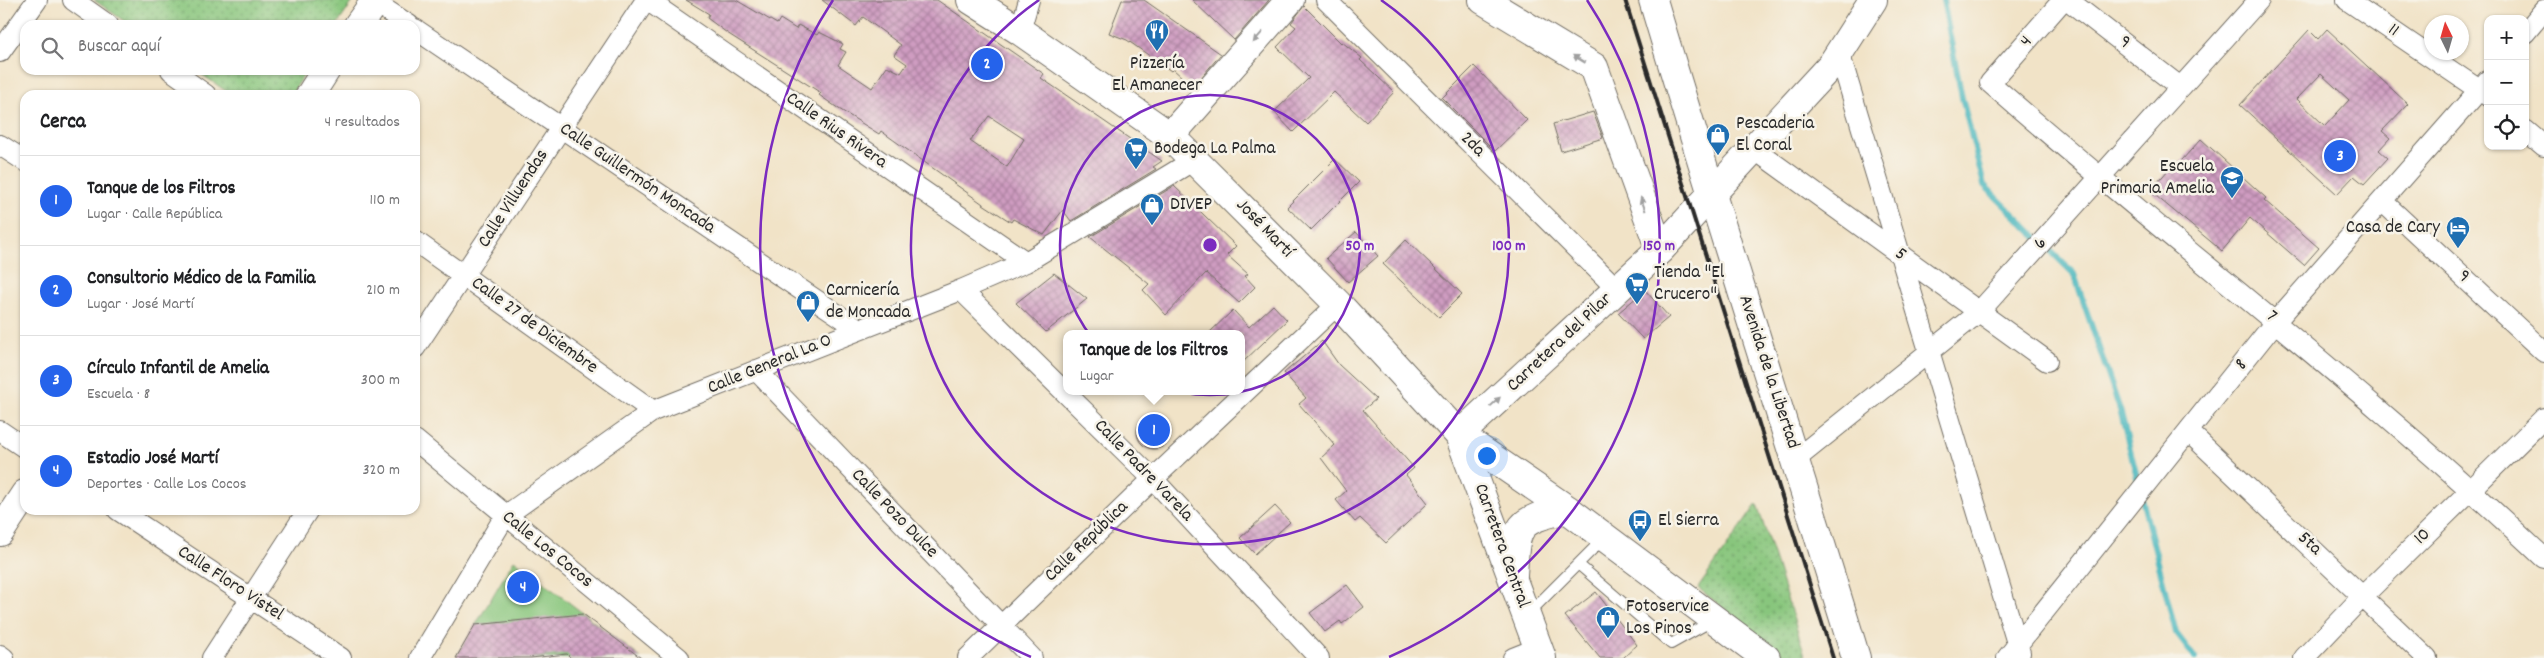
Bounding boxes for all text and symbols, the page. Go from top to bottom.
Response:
north arrow [2424,15,2469,60]
map controls [2484,15,2529,150]
button: + [2484,15,2529,60]
street label: 11 [2382,17,2404,45]
restaurant icon: Pizzería El Amanecer [1144,18,1170,52]
search box [20,20,420,75]
one-way arrow [1252,30,1263,43]
street label: 4 [2014,30,2040,54]
street label: 9 [2112,30,2136,56]
icon: search [38,34,66,62]
text: Buscar aquí [78,34,160,61]
pin: 2 [971,45,1003,83]
place label: Pizzería El Amanecer [1112,51,1202,100]
one-way arrow [1573,54,1586,63]
button: − [2484,60,2529,105]
street label: Calle Rius Rivera [780,86,893,177]
button: locate [2484,105,2529,150]
text: Cerca [40,108,86,138]
text: 4 resultados [325,111,400,134]
place label: Pescaderia El Coral [1736,111,1815,160]
street label: Calle Guillermón Moncada [554,117,721,242]
shop icon: Pescaderia El Coral [1705,122,1731,156]
street label: 2da [1453,126,1492,165]
supermarket icon: Bodega La Palma [1123,136,1149,170]
place label: Bodega La Palma [1154,136,1276,163]
pin: 3 [2324,137,2356,175]
street label: Calle Villuendas [472,144,556,254]
place label: Escuela Primaria Amelia [2100,154,2215,203]
school or university icon: Escuela Primaria Amelia [2219,165,2245,199]
text: Tanque de los Filtros [87,176,236,203]
text: 1 [54,189,58,212]
text: 110 m [370,189,400,212]
shop icon: DIVEP [1139,192,1165,226]
place label: DIVEP [1170,192,1212,219]
street label: José Martí [1229,193,1300,266]
one-way arrow [1639,197,1646,212]
text: Lugar · Calle República [87,203,222,226]
place label: Casa de Cary [2346,215,2440,242]
hotel icon: Casa de Cary [2445,215,2471,249]
street label: 6 [2028,232,2054,256]
centre of rings [1201,236,1219,254]
text: 50 m [1346,236,1374,258]
text: 100 m [1492,236,1526,258]
text: 150 m [1643,236,1675,258]
street label: 5 [1889,241,1911,269]
place label: Tienda "El Crucero" [1654,260,1725,309]
street label: 9 [2451,264,2475,290]
text: Consultorio Médico de la Familia [87,266,316,293]
street label: Calle 27 de Diciembre [465,271,603,381]
supermarket icon: Tienda "El Crucero" [1624,271,1650,305]
place label: Carnicería de Moncada [826,278,911,327]
text: 2 [53,279,60,302]
text: 210 m [366,279,400,302]
street label: Carretera del Pilar [1501,287,1619,399]
shop icon: Carnicería de Moncada [795,289,821,323]
street label: Avenida de la Libertad [1730,292,1806,452]
text: Lugar · José Martí [87,293,194,316]
street label: 7 [2260,304,2282,330]
street label: Calle General La O [704,328,836,402]
popup [1063,330,1245,395]
text: Tanque de los Filtros [1080,338,1228,365]
street label: 8 [2229,354,2255,376]
text: Círculo Infantil de Amelia [87,356,269,383]
text: Lugar [1080,365,1114,388]
text: 3 [52,369,60,392]
text: 300 m [361,369,400,392]
text: Escuela · 8 [87,383,150,406]
one-way arrow [1489,396,1501,408]
pin: 1 [1138,411,1170,449]
street label: Calle Padre Varela [1087,414,1200,529]
your location [1474,443,1500,469]
text: Estadio José Martí [87,446,218,473]
text: 4 [53,459,59,482]
text: 320 m [363,459,400,482]
street label: Calle Pozo Dulce [844,463,944,565]
text: Deportes · Calle Los Cocos [87,473,247,496]
street label: Carretera Central [1466,480,1536,612]
street label: Calle República [1039,494,1136,589]
street label: Calle Los Cocos [496,505,598,595]
bus stop icon: El Sierra [1627,508,1653,542]
place label: El Sierra [1658,508,1720,535]
street label: 10 [2408,522,2438,552]
street label: 5ta [2291,526,2328,563]
street label: Calle Floro Vistel [172,539,289,629]
pin: 4 [507,568,539,606]
place label: Fotoservice Los Pinos [1626,594,1709,643]
shop icon: Fotoservice Los Pinos [1595,605,1621,639]

